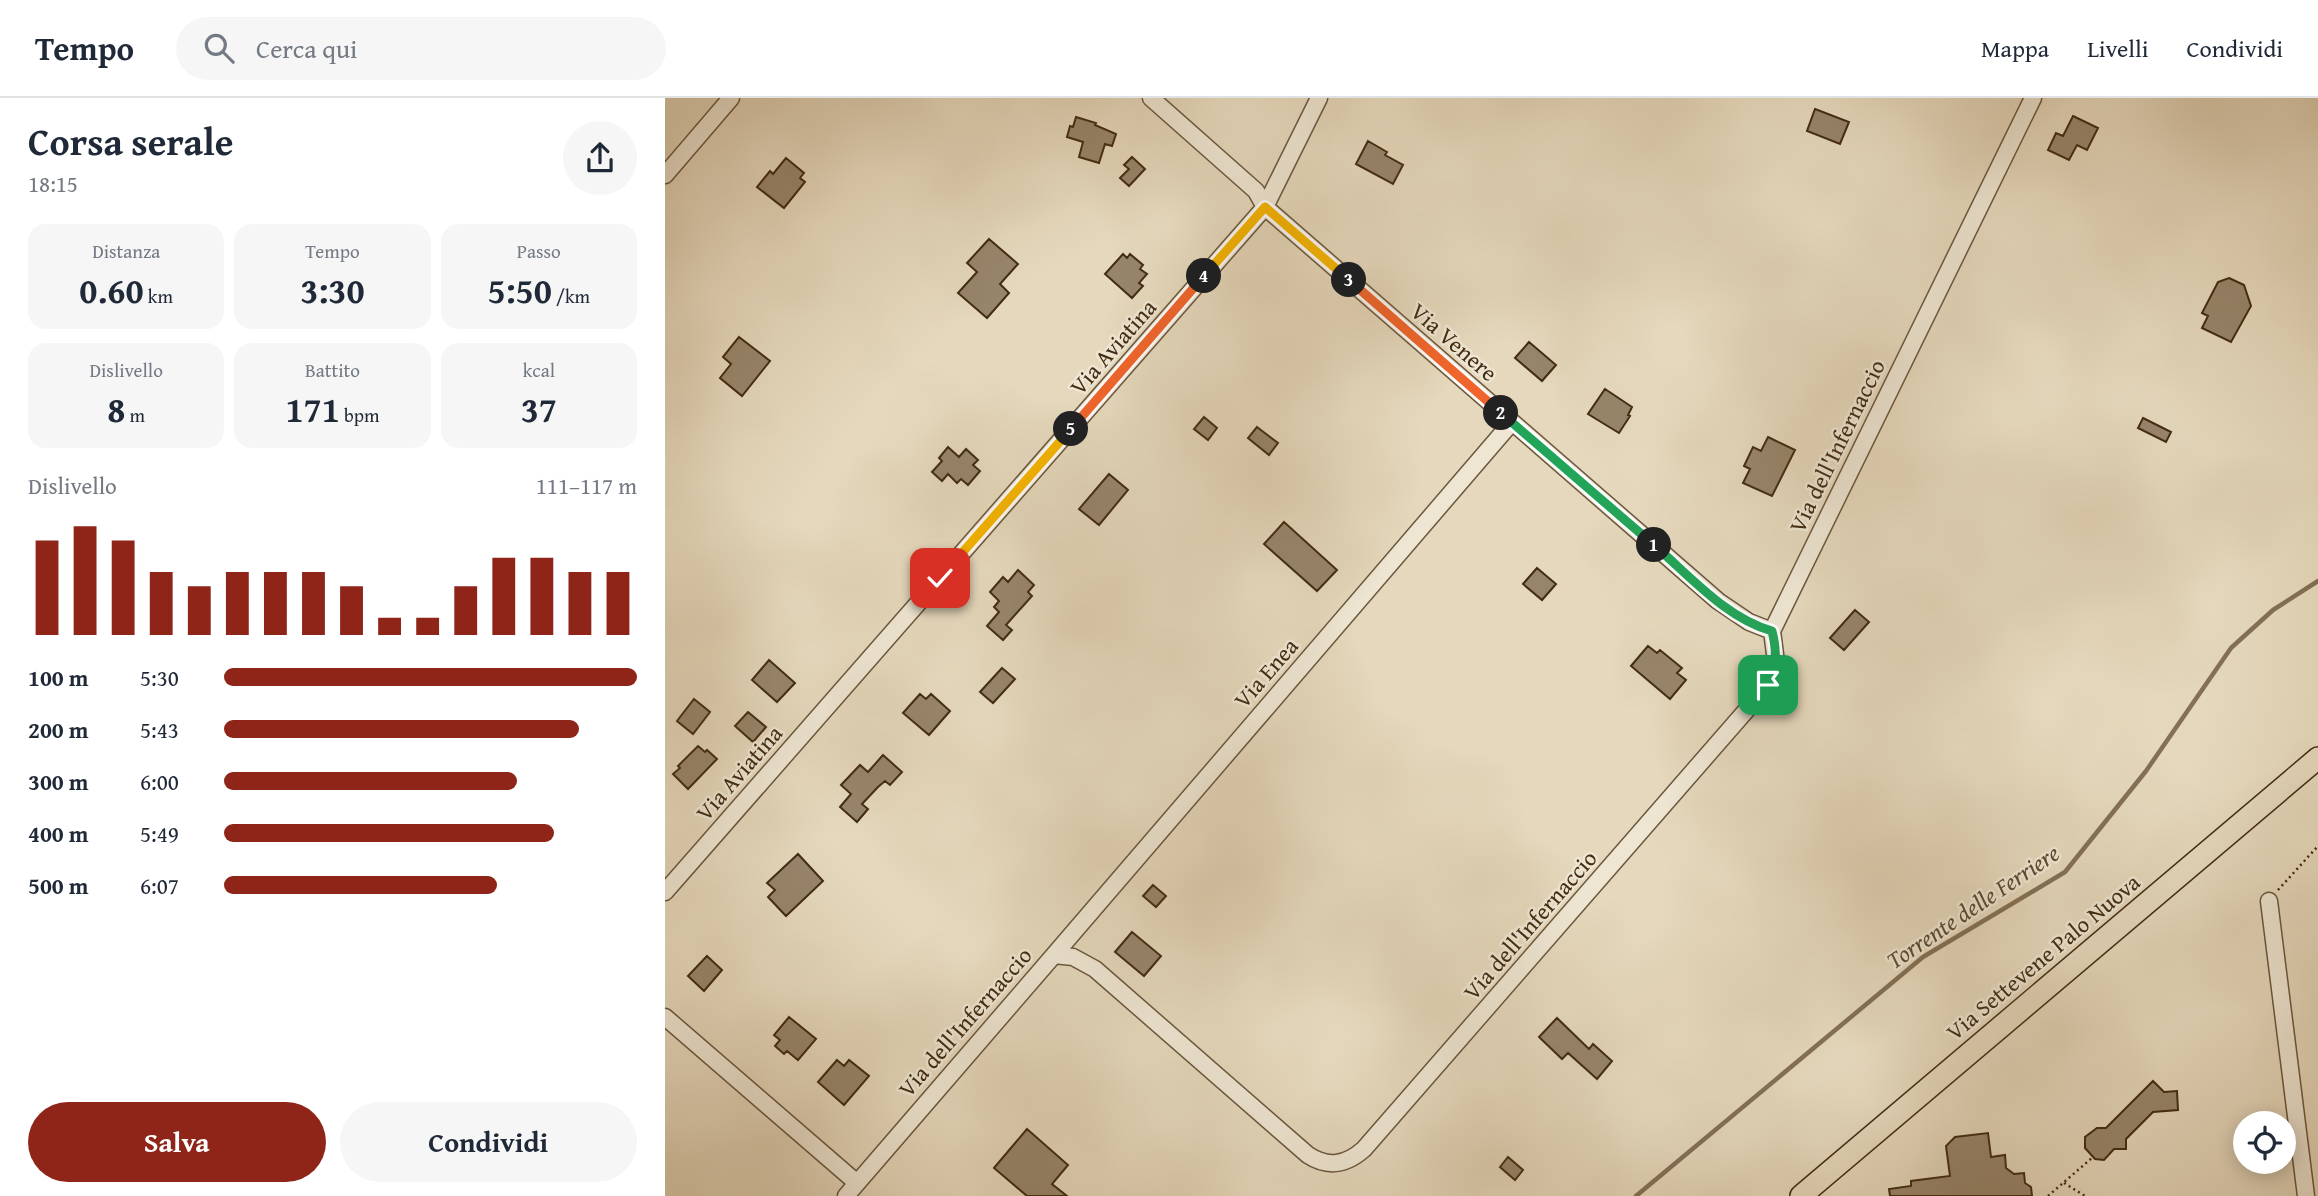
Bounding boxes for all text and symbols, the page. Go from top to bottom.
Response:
search box [176,17,666,80]
text: Tempo [35,24,134,72]
icon: search [200,29,238,67]
text: Cerca qui [256,29,357,68]
text: Mappa [1981,31,2049,66]
text: Livelli [2087,31,2148,66]
text: Condividi [2186,31,2283,66]
text: Corsa serale [28,113,233,169]
button: share [563,121,637,195]
text: 18:15 [28,167,78,200]
text: Distanza [92,237,160,265]
text: Tempo [305,237,360,265]
text: Passo [517,237,561,265]
pin: 4 [1187,258,1221,294]
text: 4 [1199,261,1208,289]
pin: 3 [1331,262,1367,298]
text: 0.60 [79,265,144,316]
text: 3:30 [300,265,365,316]
text: 5:50 [488,265,552,316]
text: 3 [1344,265,1353,293]
text: km [144,282,173,310]
text: /km [552,282,590,310]
street label: Via Aviatina [1062,291,1164,402]
street label: Via Venere [1404,295,1505,389]
street label: Via dell'Infernaccio [1780,353,1893,538]
text: Dislivello [89,356,163,384]
text: Battito [305,356,360,384]
text: kcal [523,356,555,384]
text: 8 [107,384,125,435]
text: 171 [285,384,340,435]
text: 37 [521,384,557,435]
pin: 2 [1483,396,1519,430]
text: 2 [1496,398,1505,426]
text: m [125,401,145,429]
text: bpm [340,401,380,429]
pin: 5 [1053,412,1089,446]
text: 5 [1066,414,1075,442]
text: Dislivello [28,469,117,502]
text: 111–117 m [536,469,637,502]
pin: 1 [1637,528,1671,562]
text: 1 [1649,530,1658,558]
pin [910,548,970,608]
icon: check [921,559,959,597]
street label: Via Enea [1226,630,1306,715]
pin [1738,655,1798,715]
text: 100 m [28,661,89,694]
text: 5:30 [140,661,179,694]
icon: arrive [1749,666,1787,704]
text: 200 m [28,713,89,746]
text: 5:43 [140,713,179,746]
street label: Via Aviatina [688,717,790,828]
text: 300 m [28,765,89,798]
text: 6:00 [140,765,179,798]
text: 400 m [28,817,89,850]
text: 5:49 [140,817,179,850]
water label: Torrente delle Ferriere [1879,835,2067,978]
street label: Via dell'Infernaccio [1455,842,1604,1007]
street label: Via Settevene Palo Nuova [1939,865,2147,1048]
text: 500 m [28,869,89,902]
text: 6:07 [140,869,179,902]
street label: Via dell'Infernaccio [890,939,1039,1104]
button: Salva [28,1102,326,1182]
button: Condividi [340,1102,637,1182]
map controls [2233,1111,2296,1174]
button: locate [2233,1111,2296,1174]

